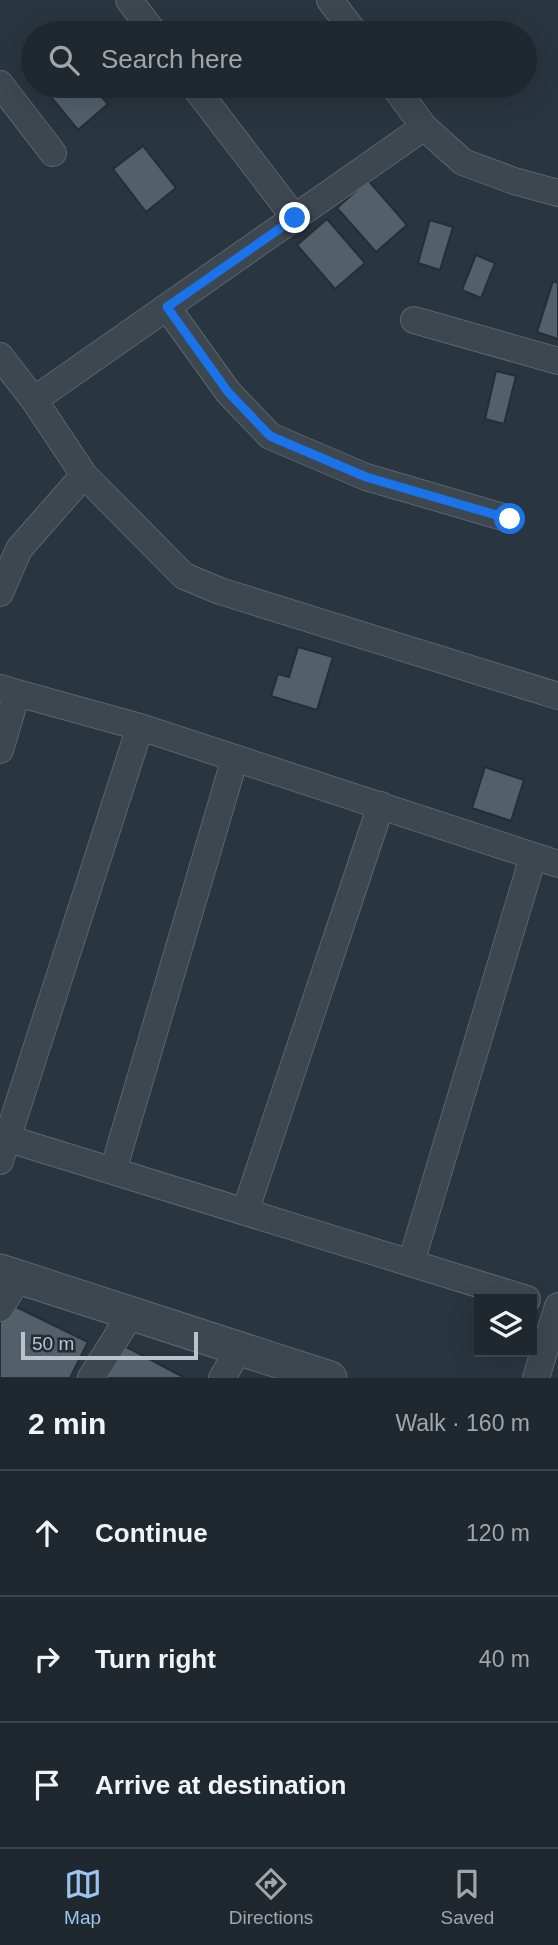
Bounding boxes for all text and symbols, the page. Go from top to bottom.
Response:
search box [21,21,537,98]
icon: search [45,41,83,79]
text: Search here [101,44,243,74]
route end [279,202,310,233]
route start [494,503,525,534]
map controls [474,1294,537,1357]
button: layers [474,1294,537,1357]
scale bar [21,1329,198,1361]
text: 50 m [32,1333,74,1354]
text: 2 min [28,1407,106,1440]
text: Walk · 160 m [395,1410,530,1436]
icon: ahead [28,1514,66,1552]
text: Continue [95,1518,208,1548]
text: 120 m [466,1520,530,1546]
icon: right [28,1640,66,1678]
text: Turn right [95,1644,216,1674]
text: 40 m [479,1646,530,1672]
icon: arrive [28,1766,66,1804]
text: Arrive at destination [95,1770,346,1800]
tab: Map [64,1865,102,1929]
tab: Directions [229,1865,313,1929]
tab: Saved [440,1865,494,1929]

